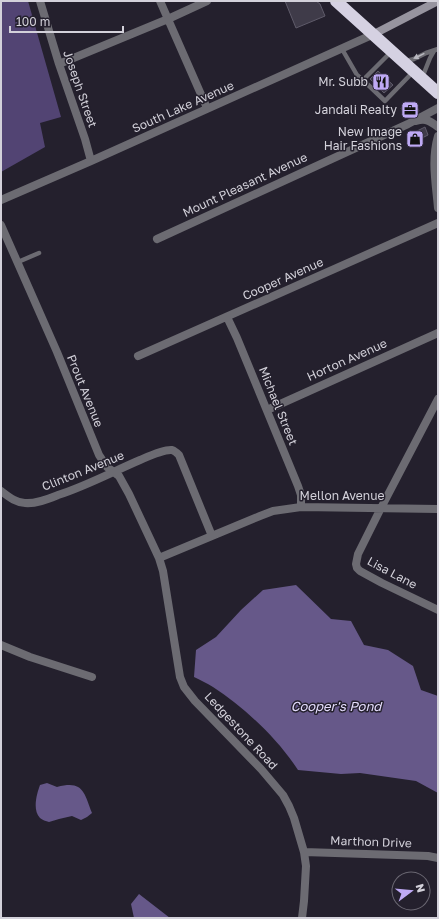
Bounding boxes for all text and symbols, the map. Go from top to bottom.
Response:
scale bar [10,8,123,34]
text: 100 m [16,14,50,29]
street label: Joseph Street [60,48,101,130]
one-way arrow [413,53,425,59]
restaurant icon: Mr. Subb [371,72,391,92]
place label: Mr. Subb [318,74,368,89]
street label: South Lake Avenue [130,77,236,136]
office icon: Jandali Realty [400,100,420,120]
place label: Jandali Realty [315,102,397,117]
place label: New Image Hair Fashions [324,124,402,153]
shop icon: New Image Hair Fashions [405,129,425,149]
street label: Mount Pleasant Avenue [180,149,309,220]
street label: Cooper Avenue [240,254,326,303]
street label: Horton Avenue [304,335,389,384]
street label: Prout Avenue [64,352,107,429]
street label: Michael Street [256,364,301,448]
street label: Clinton Avenue [40,447,126,494]
street label: Mellon Avenue [300,488,384,503]
street label: Lisa Lane [365,553,420,592]
street label: Ledgestone Road [202,689,281,773]
water label: Cooper's Pond [291,698,383,714]
street label: Marthon Drive [330,833,412,850]
north arrow [391,871,431,911]
text: N [414,882,428,894]

